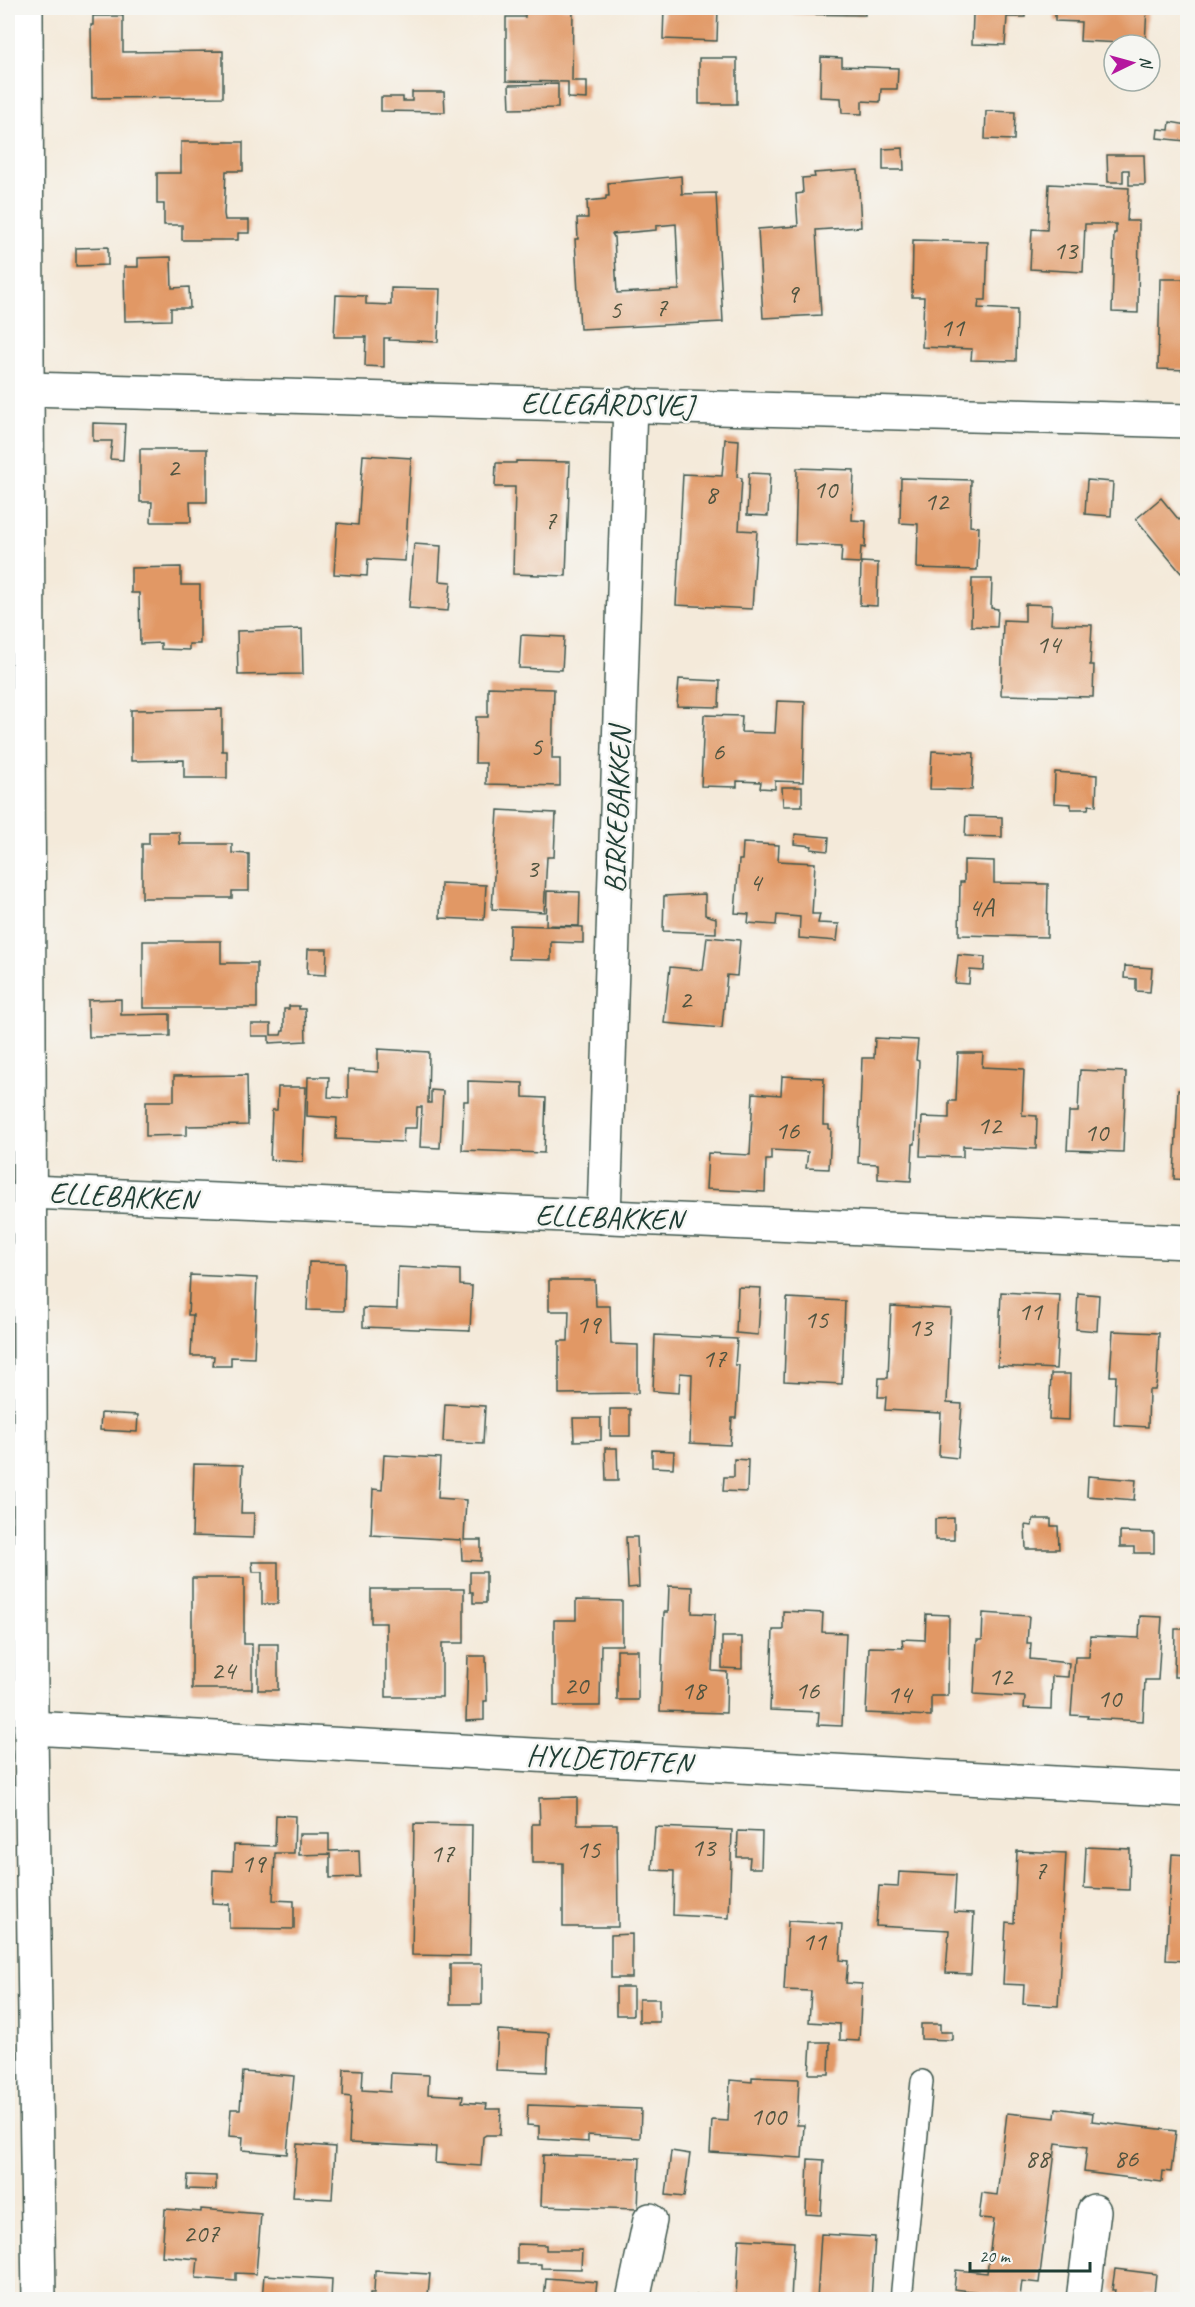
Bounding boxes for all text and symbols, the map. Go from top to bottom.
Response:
north arrow [1102,33,1162,93]
text: N [1136,56,1157,71]
house number: 13 [1053,233,1079,267]
house number: 9 [786,276,800,310]
house number: 7 [655,290,669,324]
house number: 5 [609,292,623,326]
house number: 11 [940,310,966,344]
street label: ELLEGÅRDSVEJ [521,384,697,425]
house number: 2 [167,450,181,484]
house number: 10 [813,472,839,506]
house number: 8 [705,477,720,511]
house number: 12 [924,484,950,518]
house number: 7 [544,503,558,537]
house number: 14 [1036,627,1063,661]
street label: BIRKEBAKKEN [595,721,639,894]
house number: 5 [530,729,544,763]
house number: 6 [712,734,725,768]
house number: 3 [526,851,540,885]
house number: 4 [749,865,764,899]
house number: 4A [968,890,995,924]
house number: 2 [679,982,693,1016]
house number: 12 [977,1108,1003,1142]
house number: 16 [775,1113,800,1147]
house number: 10 [1084,1115,1110,1149]
street label: ELLEBAKKEN [48,1173,202,1219]
street label: ELLEBAKKEN [535,1195,687,1239]
house number: 11 [1018,1294,1044,1328]
house number: 15 [804,1302,830,1336]
house number: 19 [576,1307,602,1341]
house number: 13 [908,1310,934,1344]
house number: 17 [702,1341,728,1375]
house number: 24 [211,1653,238,1687]
house number: 12 [988,1659,1014,1693]
house number: 20 [564,1668,590,1702]
house number: 18 [681,1673,708,1707]
house number: 16 [795,1673,820,1707]
house number: 14 [887,1677,914,1711]
house number: 10 [1097,1681,1123,1715]
street label: HYLDETOFTEN [526,1736,696,1783]
house number: 13 [691,1830,717,1864]
house number: 15 [576,1832,602,1866]
house number: 17 [430,1836,456,1870]
house number: 19 [241,1846,267,1880]
house number: 7 [1034,1853,1048,1887]
house number: 11 [802,1924,828,1958]
house number: 100 [750,2099,788,2133]
house number: 88 [1025,2141,1052,2175]
house number: 86 [1114,2141,1139,2175]
house number: 207 [183,2216,221,2250]
scale bar [970,2235,1090,2273]
text: 20 m [979,2245,1012,2267]

